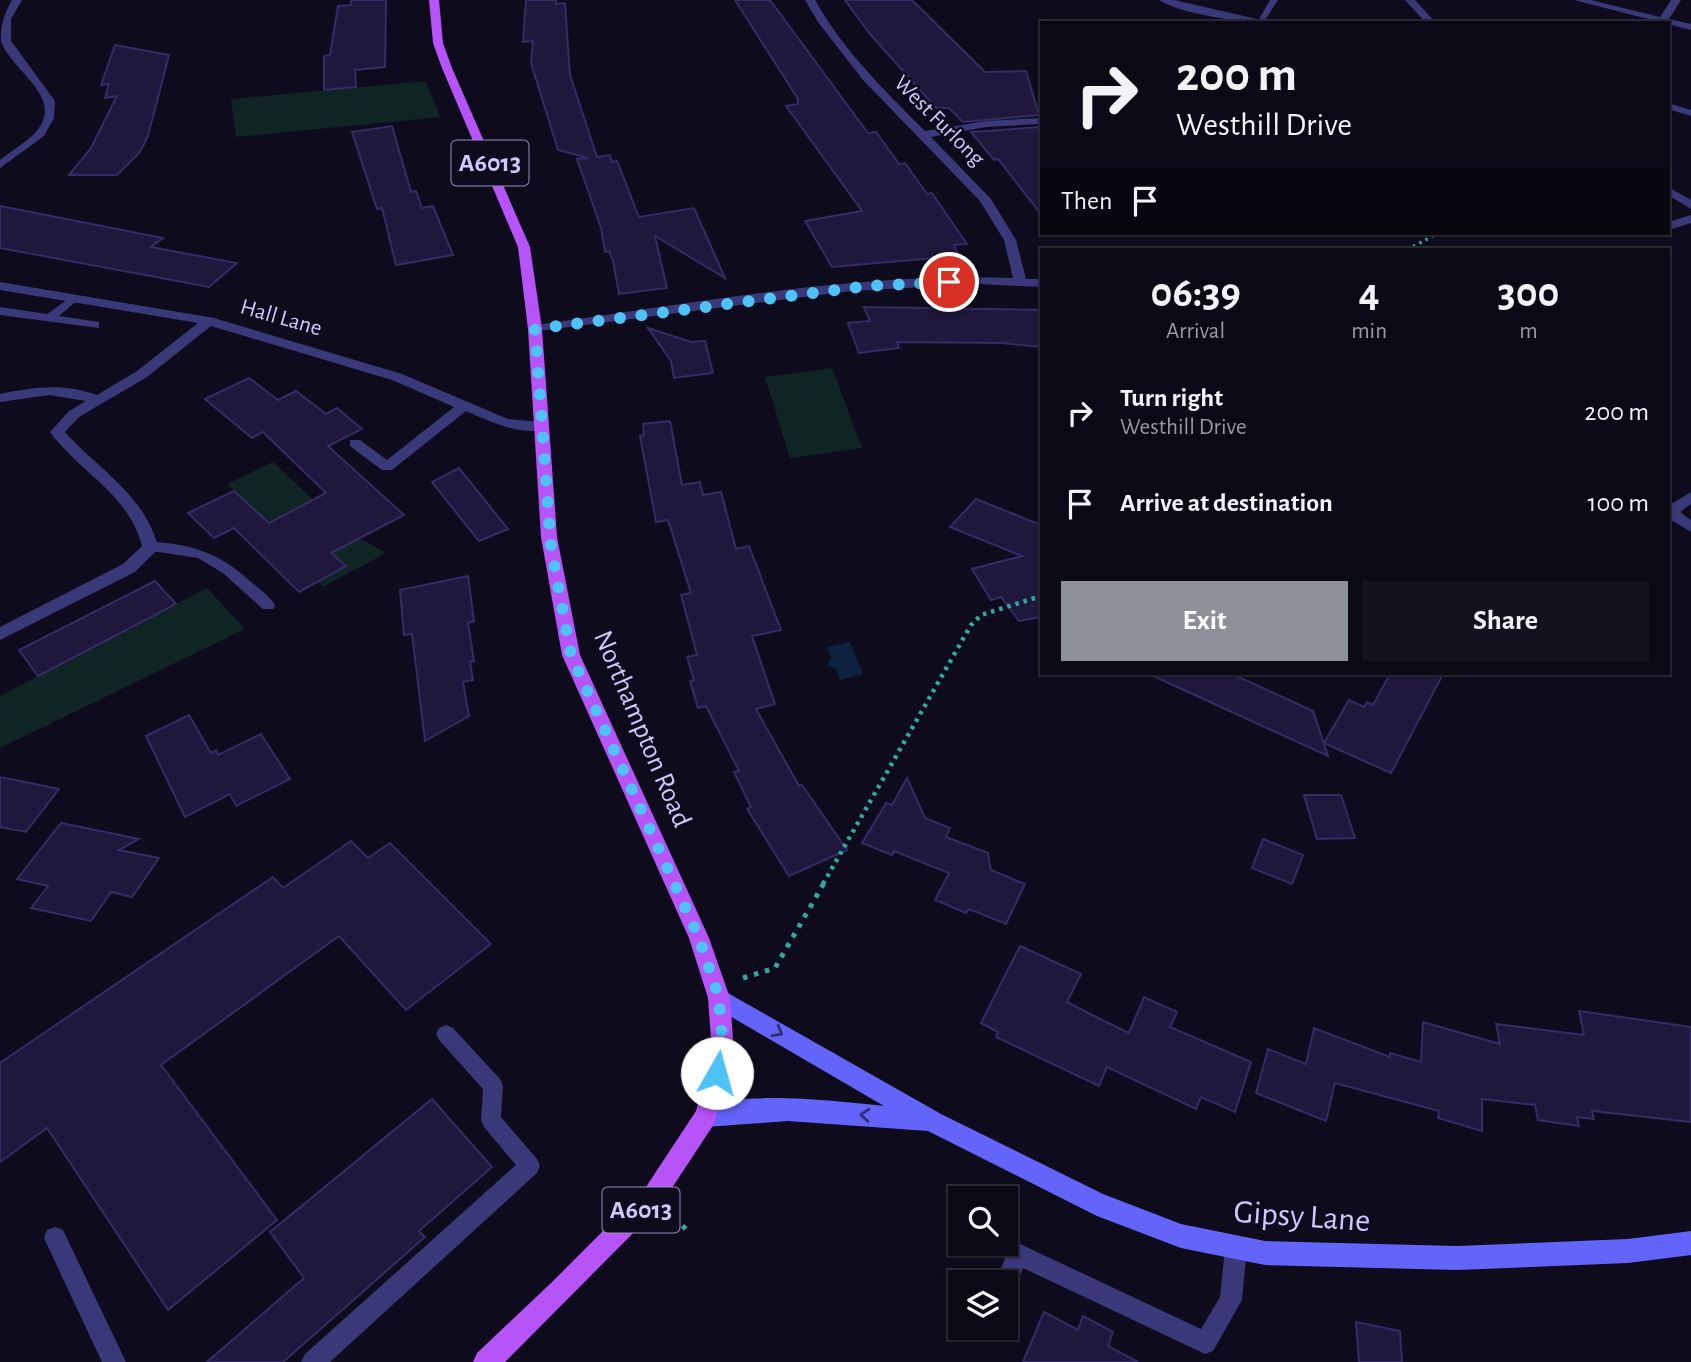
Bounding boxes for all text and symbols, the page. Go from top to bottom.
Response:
icon: right [1061,49,1152,140]
text: 200 m [1176,51,1297,100]
street label: West Furlong [889,71,989,171]
text: Westhill Drive [1176,109,1352,141]
road number: A6013 [452,140,528,186]
icon: arrive [1126,182,1164,220]
text: Then [1061,188,1112,214]
pin [919,252,979,312]
icon: arrive [930,263,968,301]
text: 06:39 [1151,272,1241,314]
text: 4 [1359,272,1380,314]
text: 300 [1498,272,1559,314]
street label: Hall Lane [238,295,324,341]
text: Arrival [1166,320,1225,343]
text: min [1351,320,1387,343]
text: m [1519,320,1538,343]
text: Turn right [1120,385,1223,411]
icon: right [1061,394,1099,432]
text: 200 m [1585,399,1649,425]
text: Westhill Drive [1120,416,1247,439]
icon: arrive [1061,485,1099,523]
text: Arrive at destination [1120,490,1333,516]
text: 100 m [1588,490,1649,516]
button: Exit [1061,581,1348,661]
button: Share [1362,581,1649,661]
street label: Northampton Road [588,627,696,831]
one-way arrow [770,1024,783,1037]
position arrow [680,1036,754,1110]
one-way arrow [859,1108,870,1123]
map controls [948,1186,1018,1340]
button: search [948,1186,1018,1256]
road number: A6013 [602,1188,680,1232]
street label: Gipsy Lane [1232,1196,1372,1238]
button: layers [948,1270,1018,1340]

